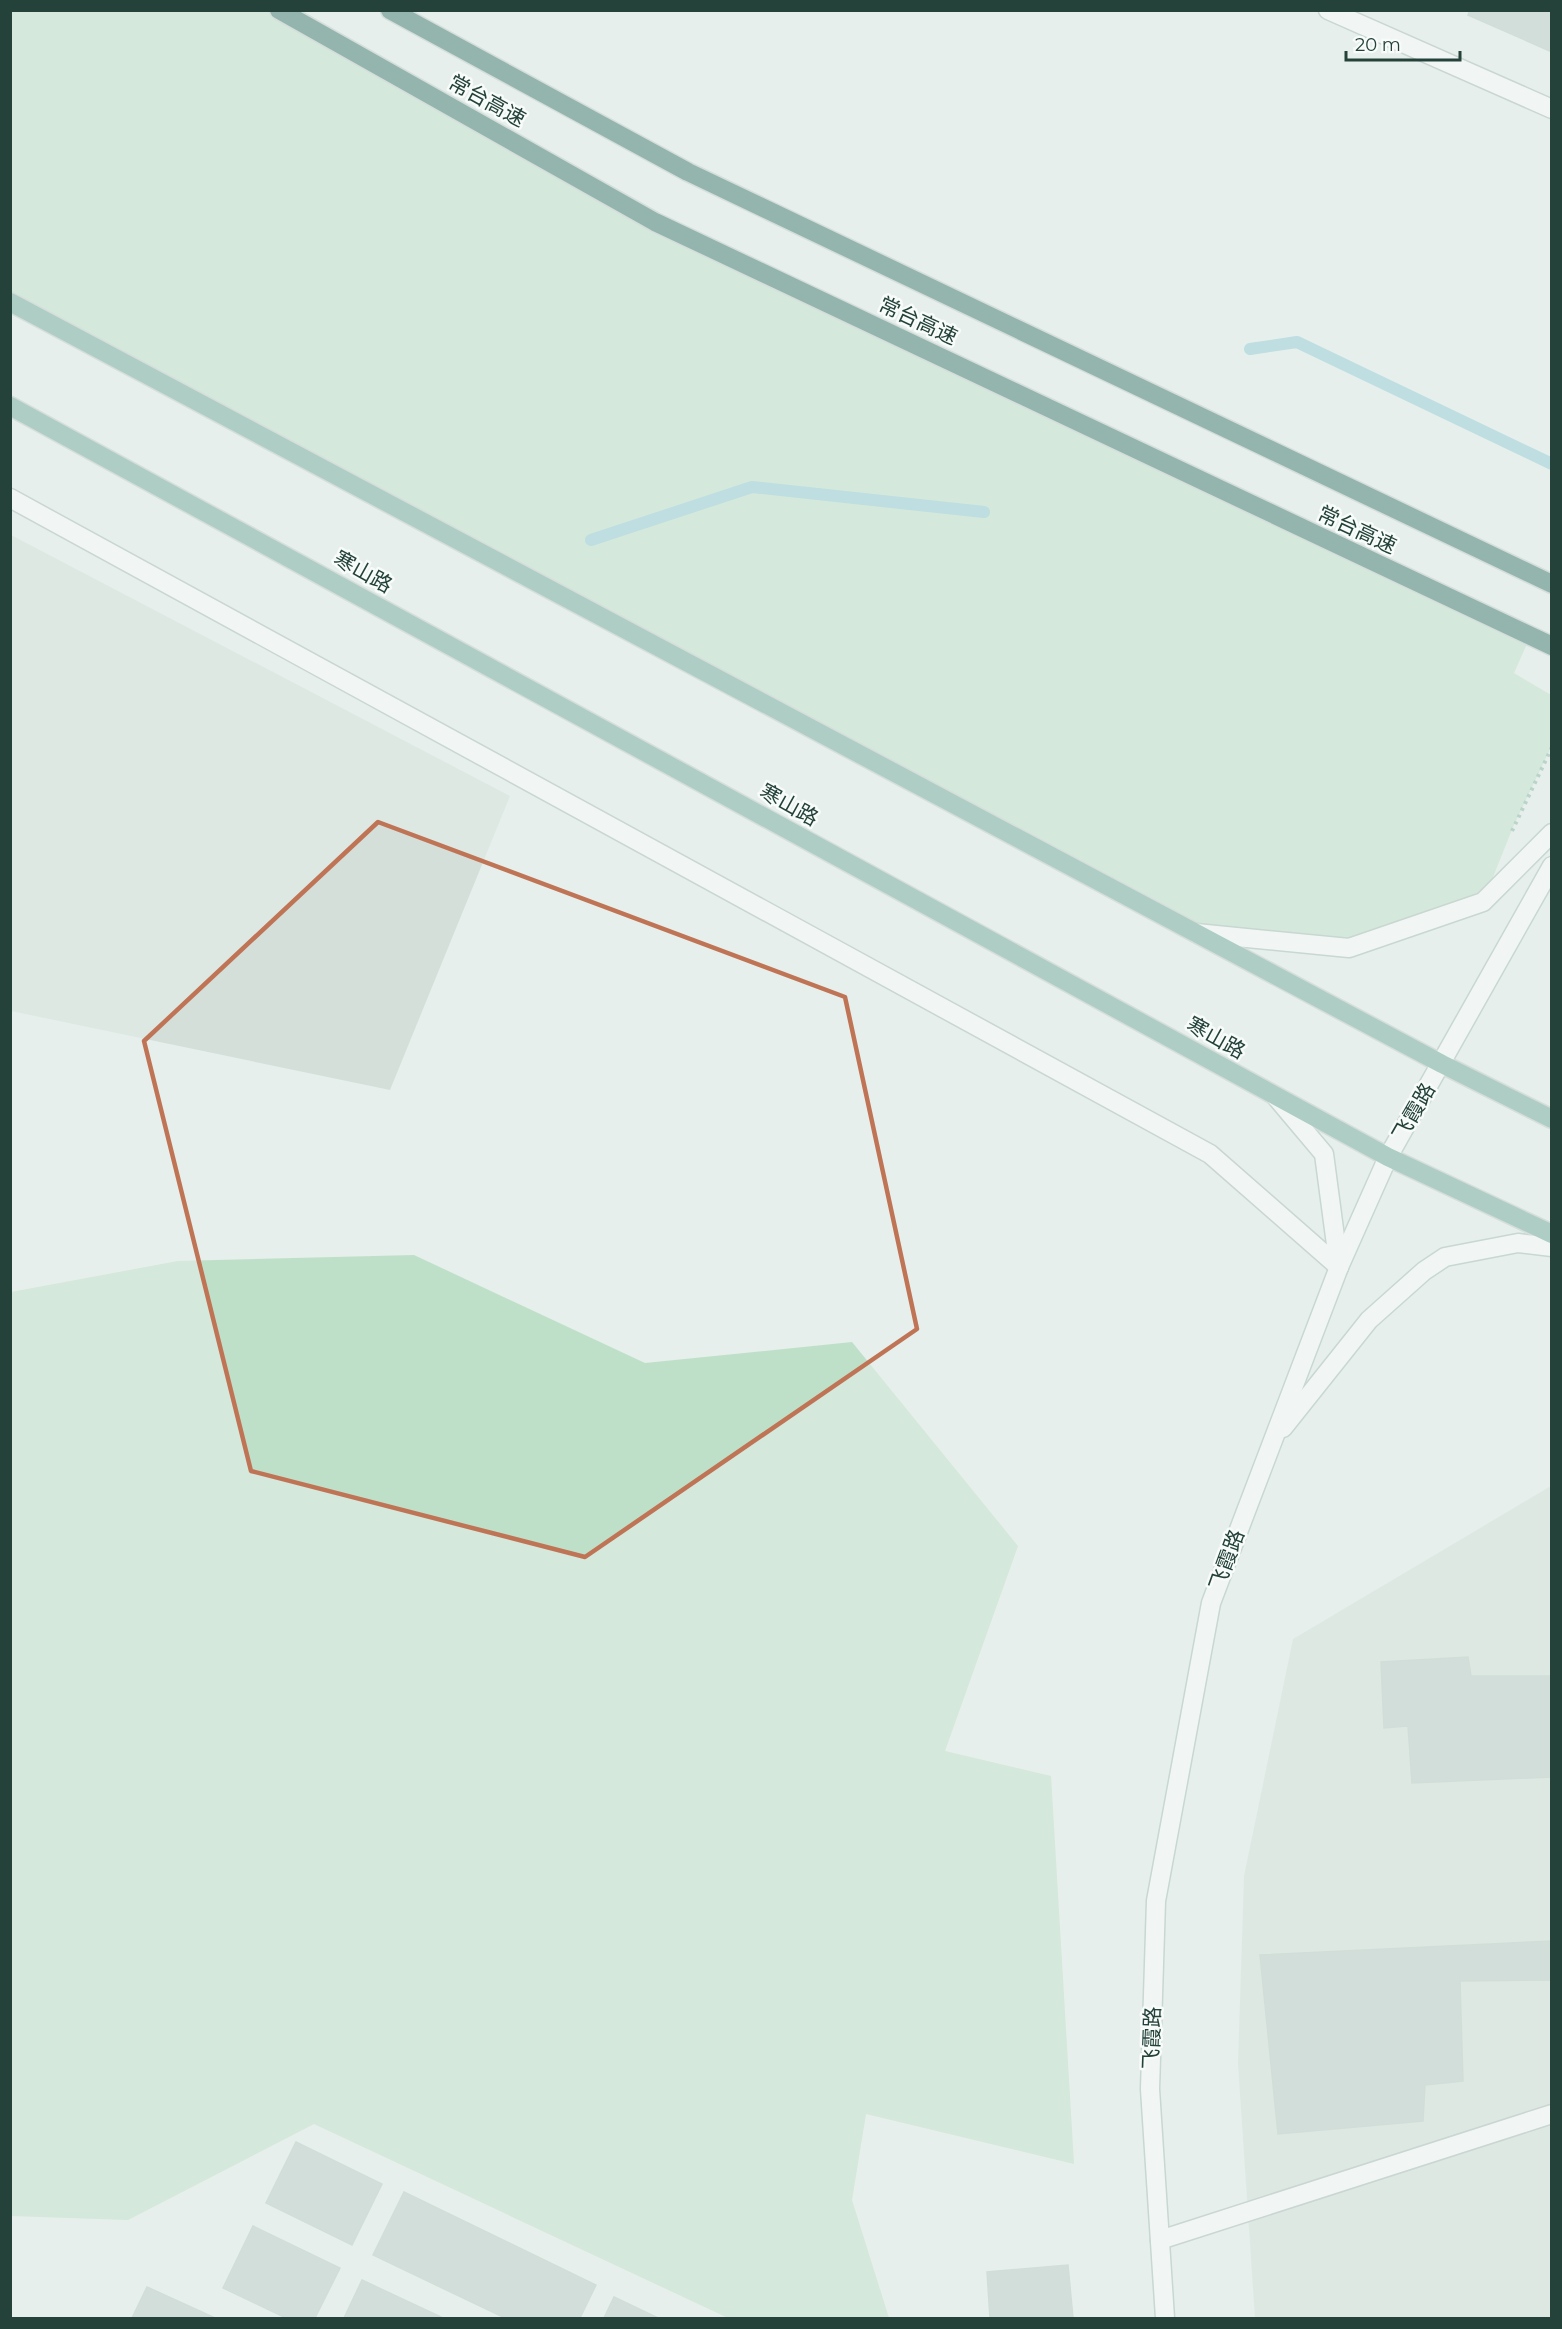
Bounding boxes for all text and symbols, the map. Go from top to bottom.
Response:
scale bar [1346,24,1460,62]
text: 20 m [1355,34,1401,56]
street label: 常台高速 [444,69,530,132]
street label: 常台高速 [875,291,962,350]
street label: 常台高速 [1314,500,1401,559]
street label: 寒山路 [330,545,397,598]
street label: 寒山路 [756,778,823,831]
street label: 寒山路 [1183,1011,1250,1064]
street label: 飞霞路 [1387,1078,1440,1145]
street label: 飞霞路 [1204,1526,1249,1594]
street label: 飞霞路 [1138,2006,1165,2070]

